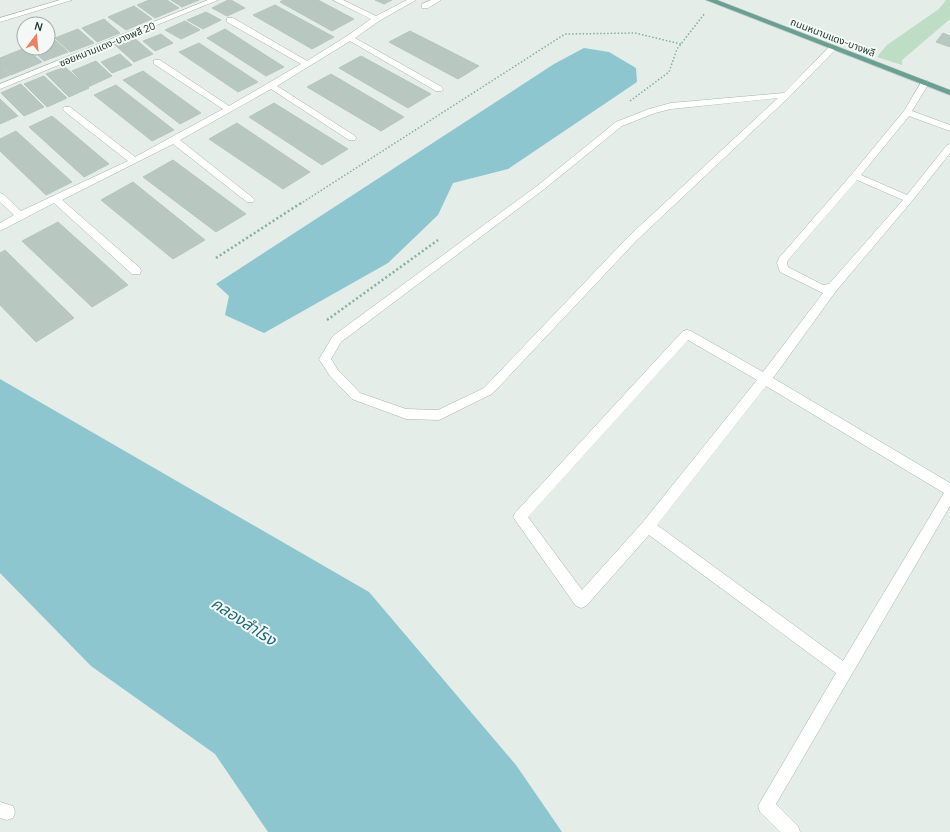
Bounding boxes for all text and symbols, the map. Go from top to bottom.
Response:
street label: ถนนหนามแดง-บางพลี [789,14,877,60]
north arrow [16,16,56,56]
text: N [33,18,45,34]
street label: ซอยหนามแดง-บางพลี 20 [57,18,157,70]
water label: คลองสำโรง [207,592,282,651]

